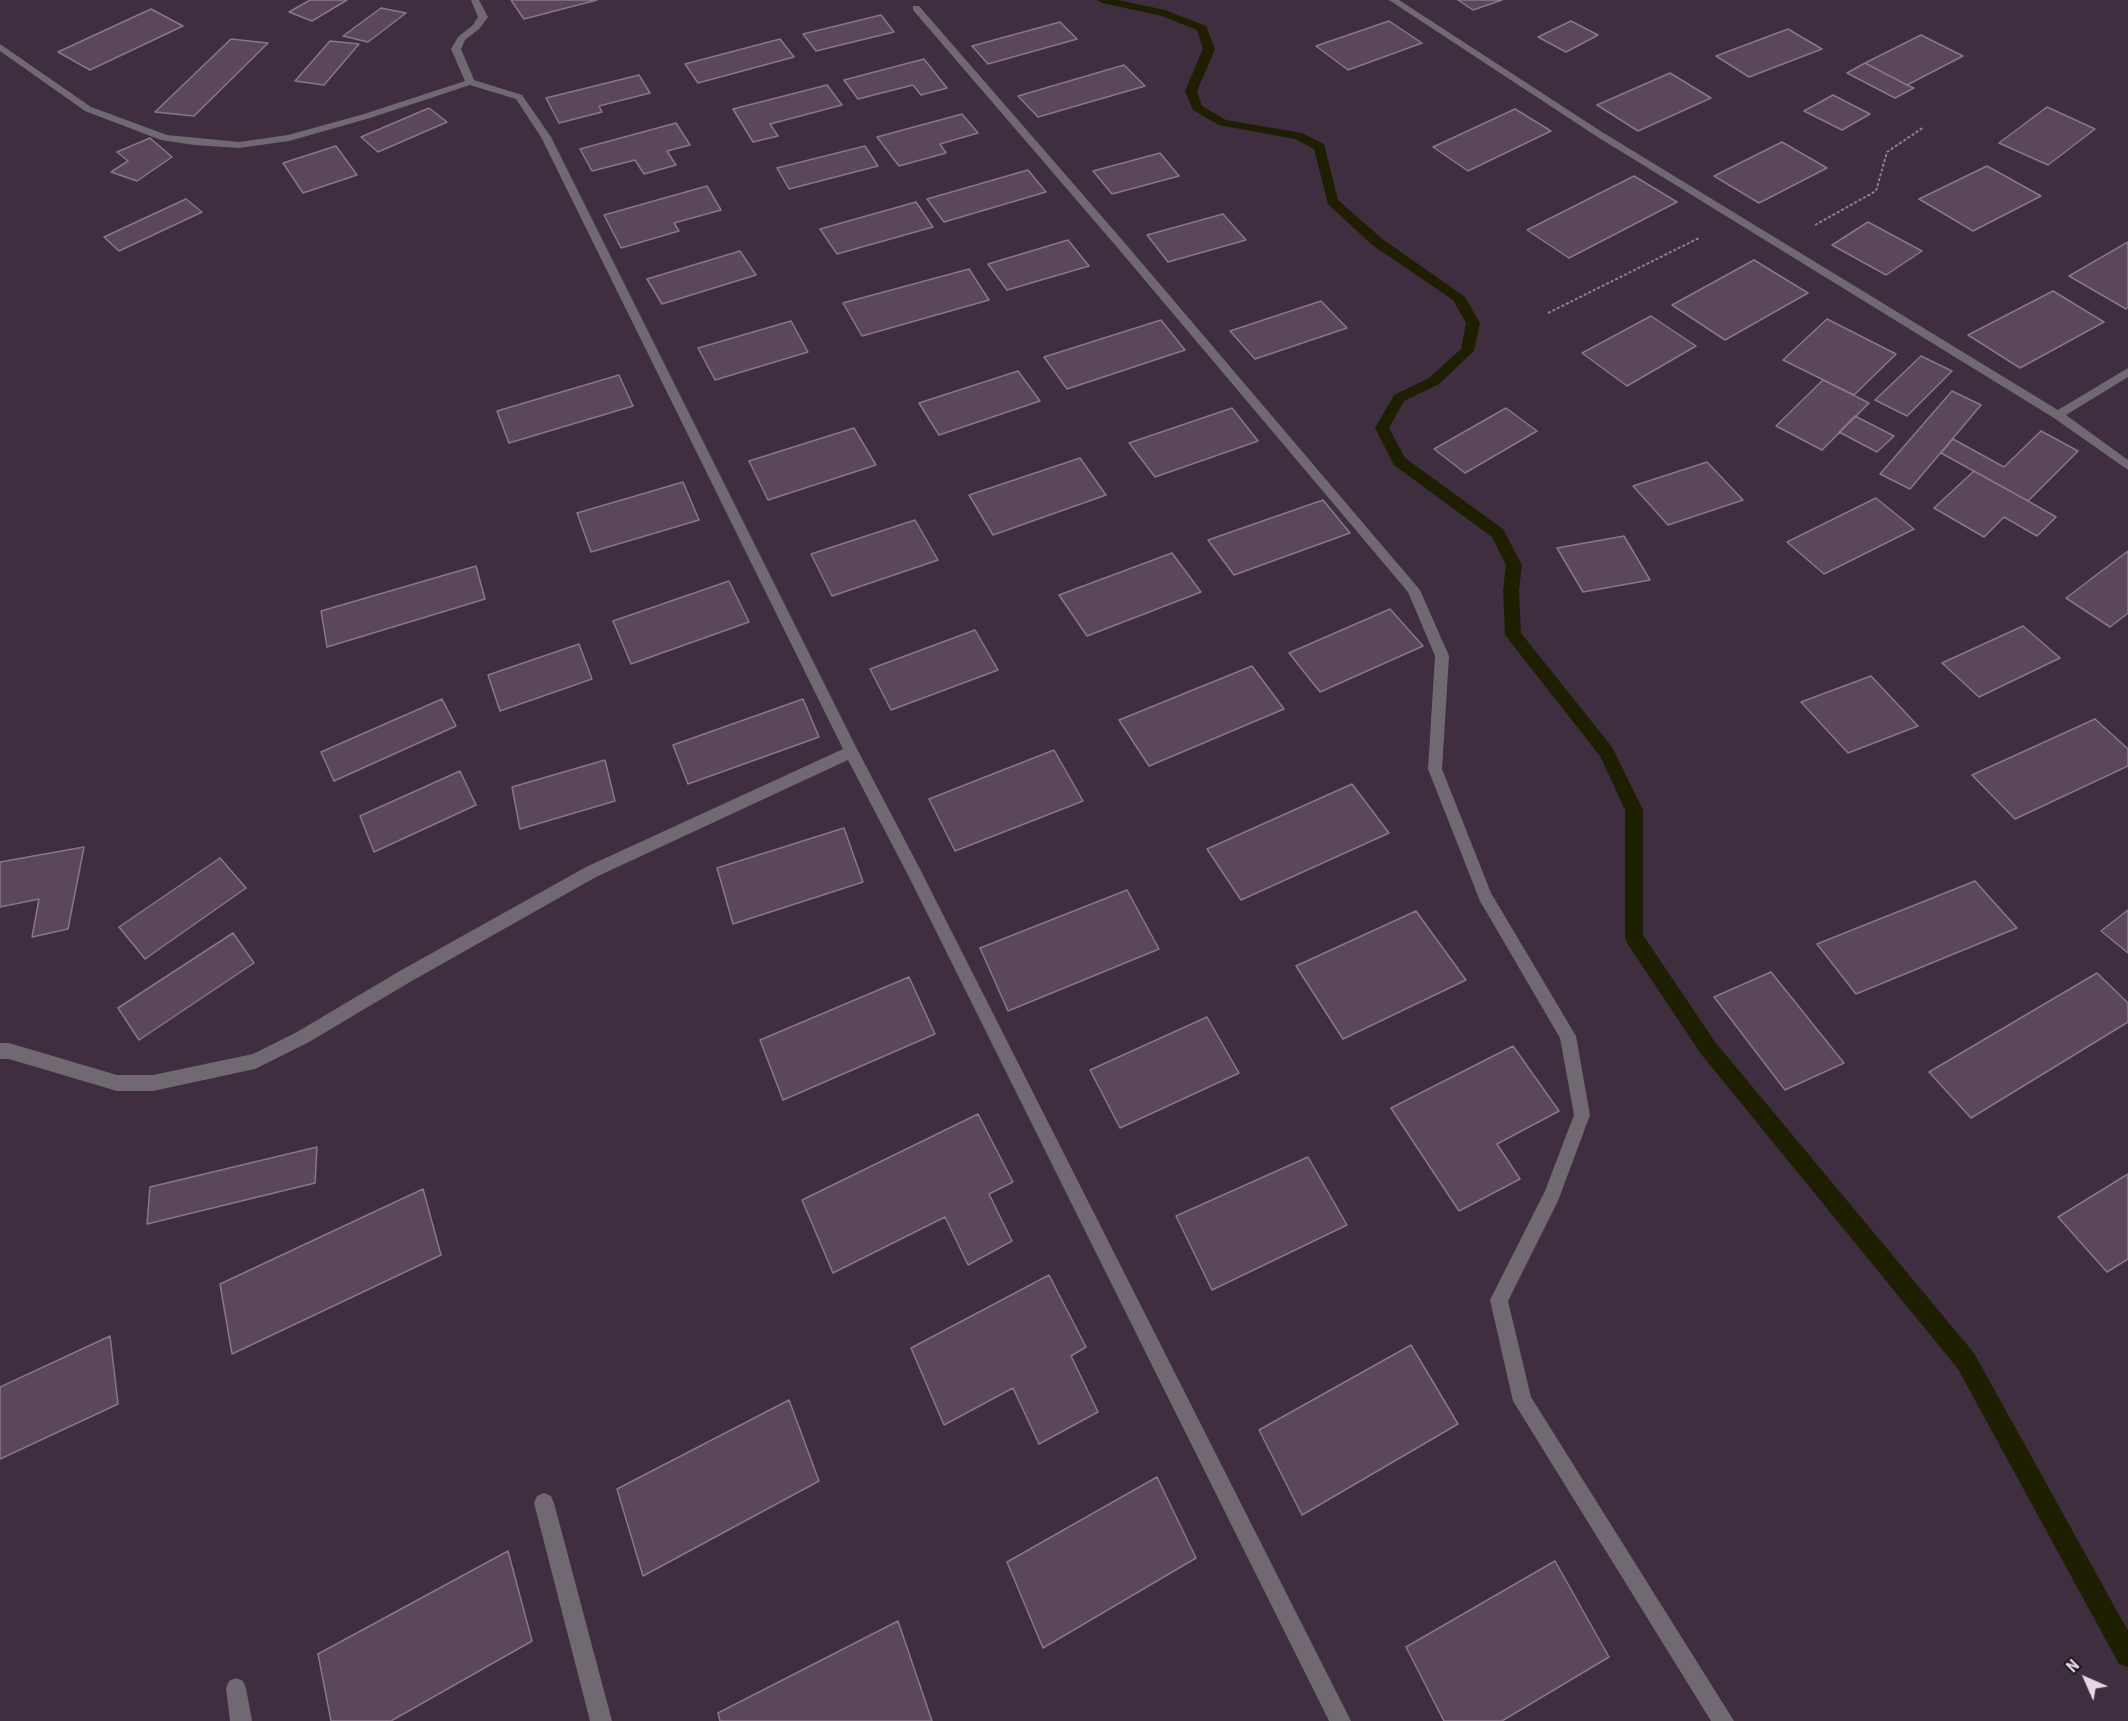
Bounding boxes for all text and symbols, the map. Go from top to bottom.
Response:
north arrow [2056,1649,2116,1709]
text: N [2063,1656,2083,1676]

